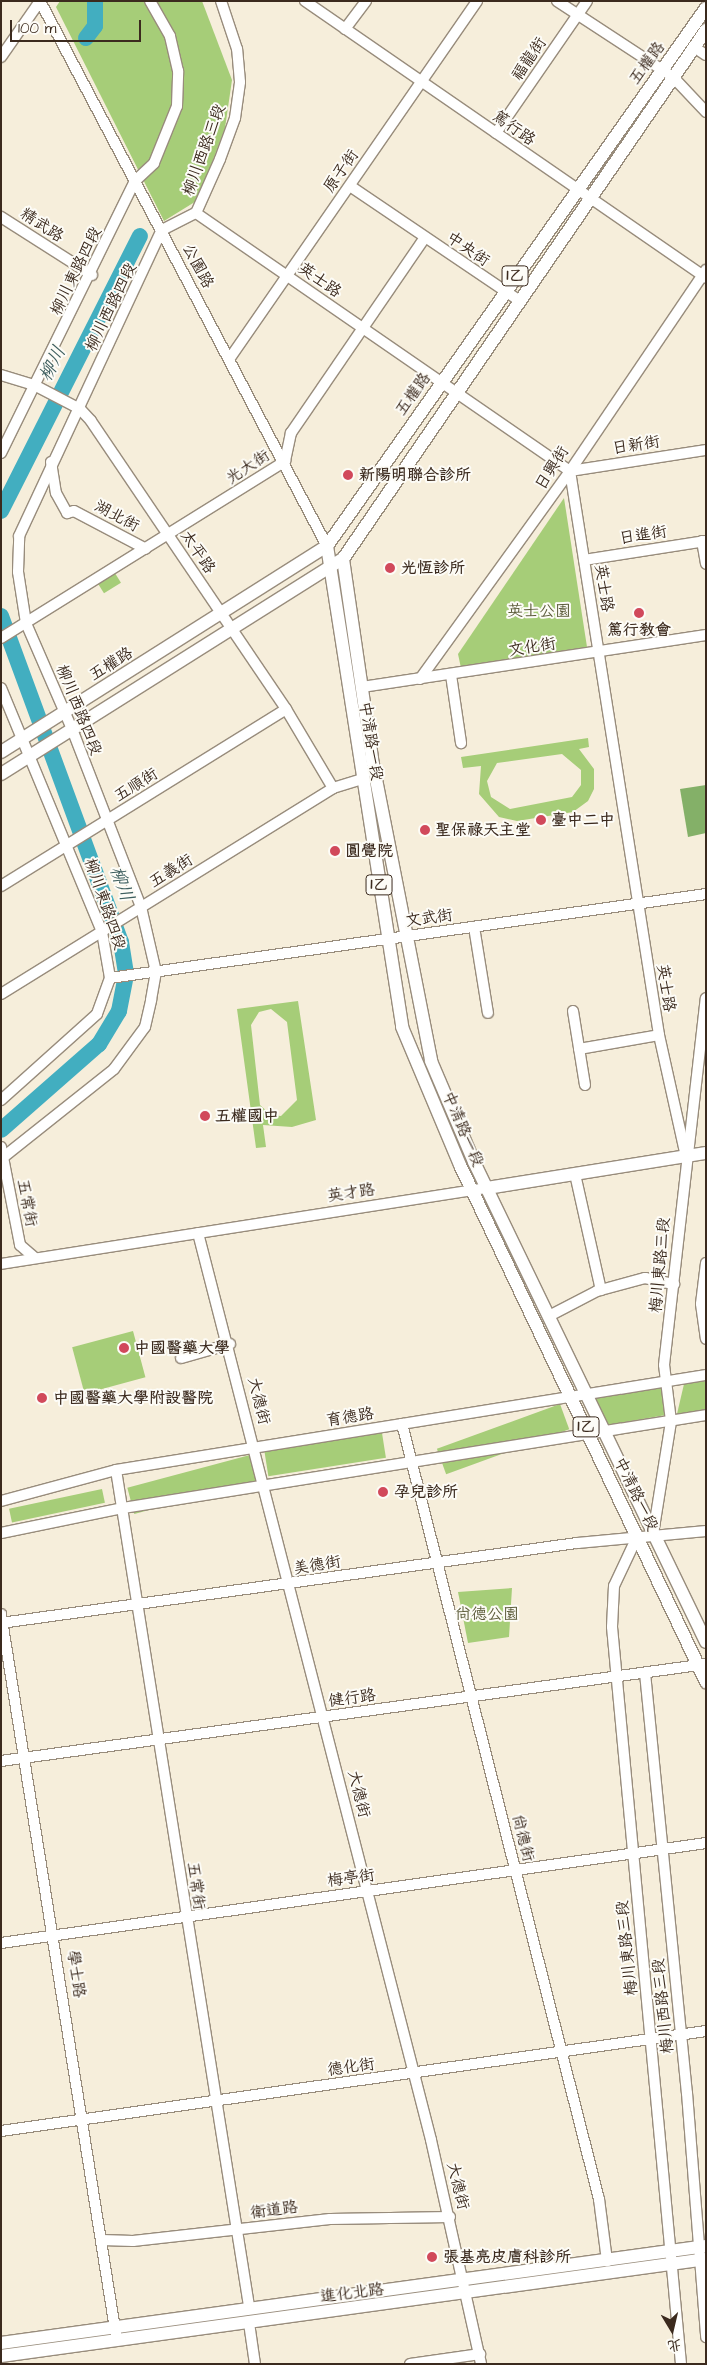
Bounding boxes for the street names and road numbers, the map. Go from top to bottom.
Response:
street label: 福龍街 [508,34,550,84]
street label: 五權路 [625,38,669,88]
street label: 柳川西路三段 [179,102,229,198]
street label: 篤行路 [489,106,539,150]
street label: 原子街 [319,146,363,196]
street label: 精武路 [17,204,67,246]
street label: 柳川東路四段 [46,224,106,318]
street label: 中央街 [443,228,493,270]
street label: 公園路 [178,240,218,292]
street label: 英士路 [295,258,345,302]
street label: 柳川西路四段 [81,260,141,354]
road number: 1乙 [501,264,529,288]
street label: 五權路 [391,369,435,419]
street label: 日新街 [611,432,661,458]
street label: 日興街 [531,443,573,493]
street label: 光大街 [223,446,273,488]
street label: 湖北街 [91,496,143,536]
street label: 日進街 [618,522,668,548]
street label: 太平路 [177,527,219,577]
street label: 英士路 [591,563,617,613]
street label: 文化街 [507,634,557,660]
street label: 五權路 [86,643,136,685]
street label: 柳川西路四段 [52,662,106,758]
street label: 中清路一段 [355,700,387,782]
street label: 五順街 [111,764,161,806]
street label: 五義街 [146,850,196,892]
street label: 柳川東路四段 [80,855,130,953]
road number: 1乙 [365,872,393,898]
street label: 文武街 [404,905,454,931]
street label: 英士路 [653,963,679,1013]
street label: 中清路一段 [439,1088,487,1170]
street label: 五常街 [13,1178,41,1228]
street label: 英才路 [326,1180,376,1206]
street label: 梅川東路三段 [646,1216,674,1314]
street label: 大德街 [244,1375,274,1427]
street label: 育德路 [325,1404,375,1430]
road number: 1乙 [572,1414,600,1440]
street label: 中清路一段 [610,1454,662,1534]
street label: 美德街 [292,1552,342,1578]
street label: 健行路 [327,1685,377,1711]
street label: 大德街 [344,1768,374,1820]
street label: 尚德街 [508,1812,538,1864]
street label: 五常街 [183,1861,209,1911]
street label: 梅亭街 [326,1865,376,1891]
street label: 梅川東路三段 [612,1899,642,1997]
street label: 學士路 [63,1949,89,1999]
street label: 梅川西路三段 [648,1957,678,2055]
street label: 德化街 [326,2054,376,2080]
street label: 大德街 [443,2160,473,2212]
street label: 衛道路 [249,2197,299,2223]
street label: 進化北路 [319,2280,385,2306]

